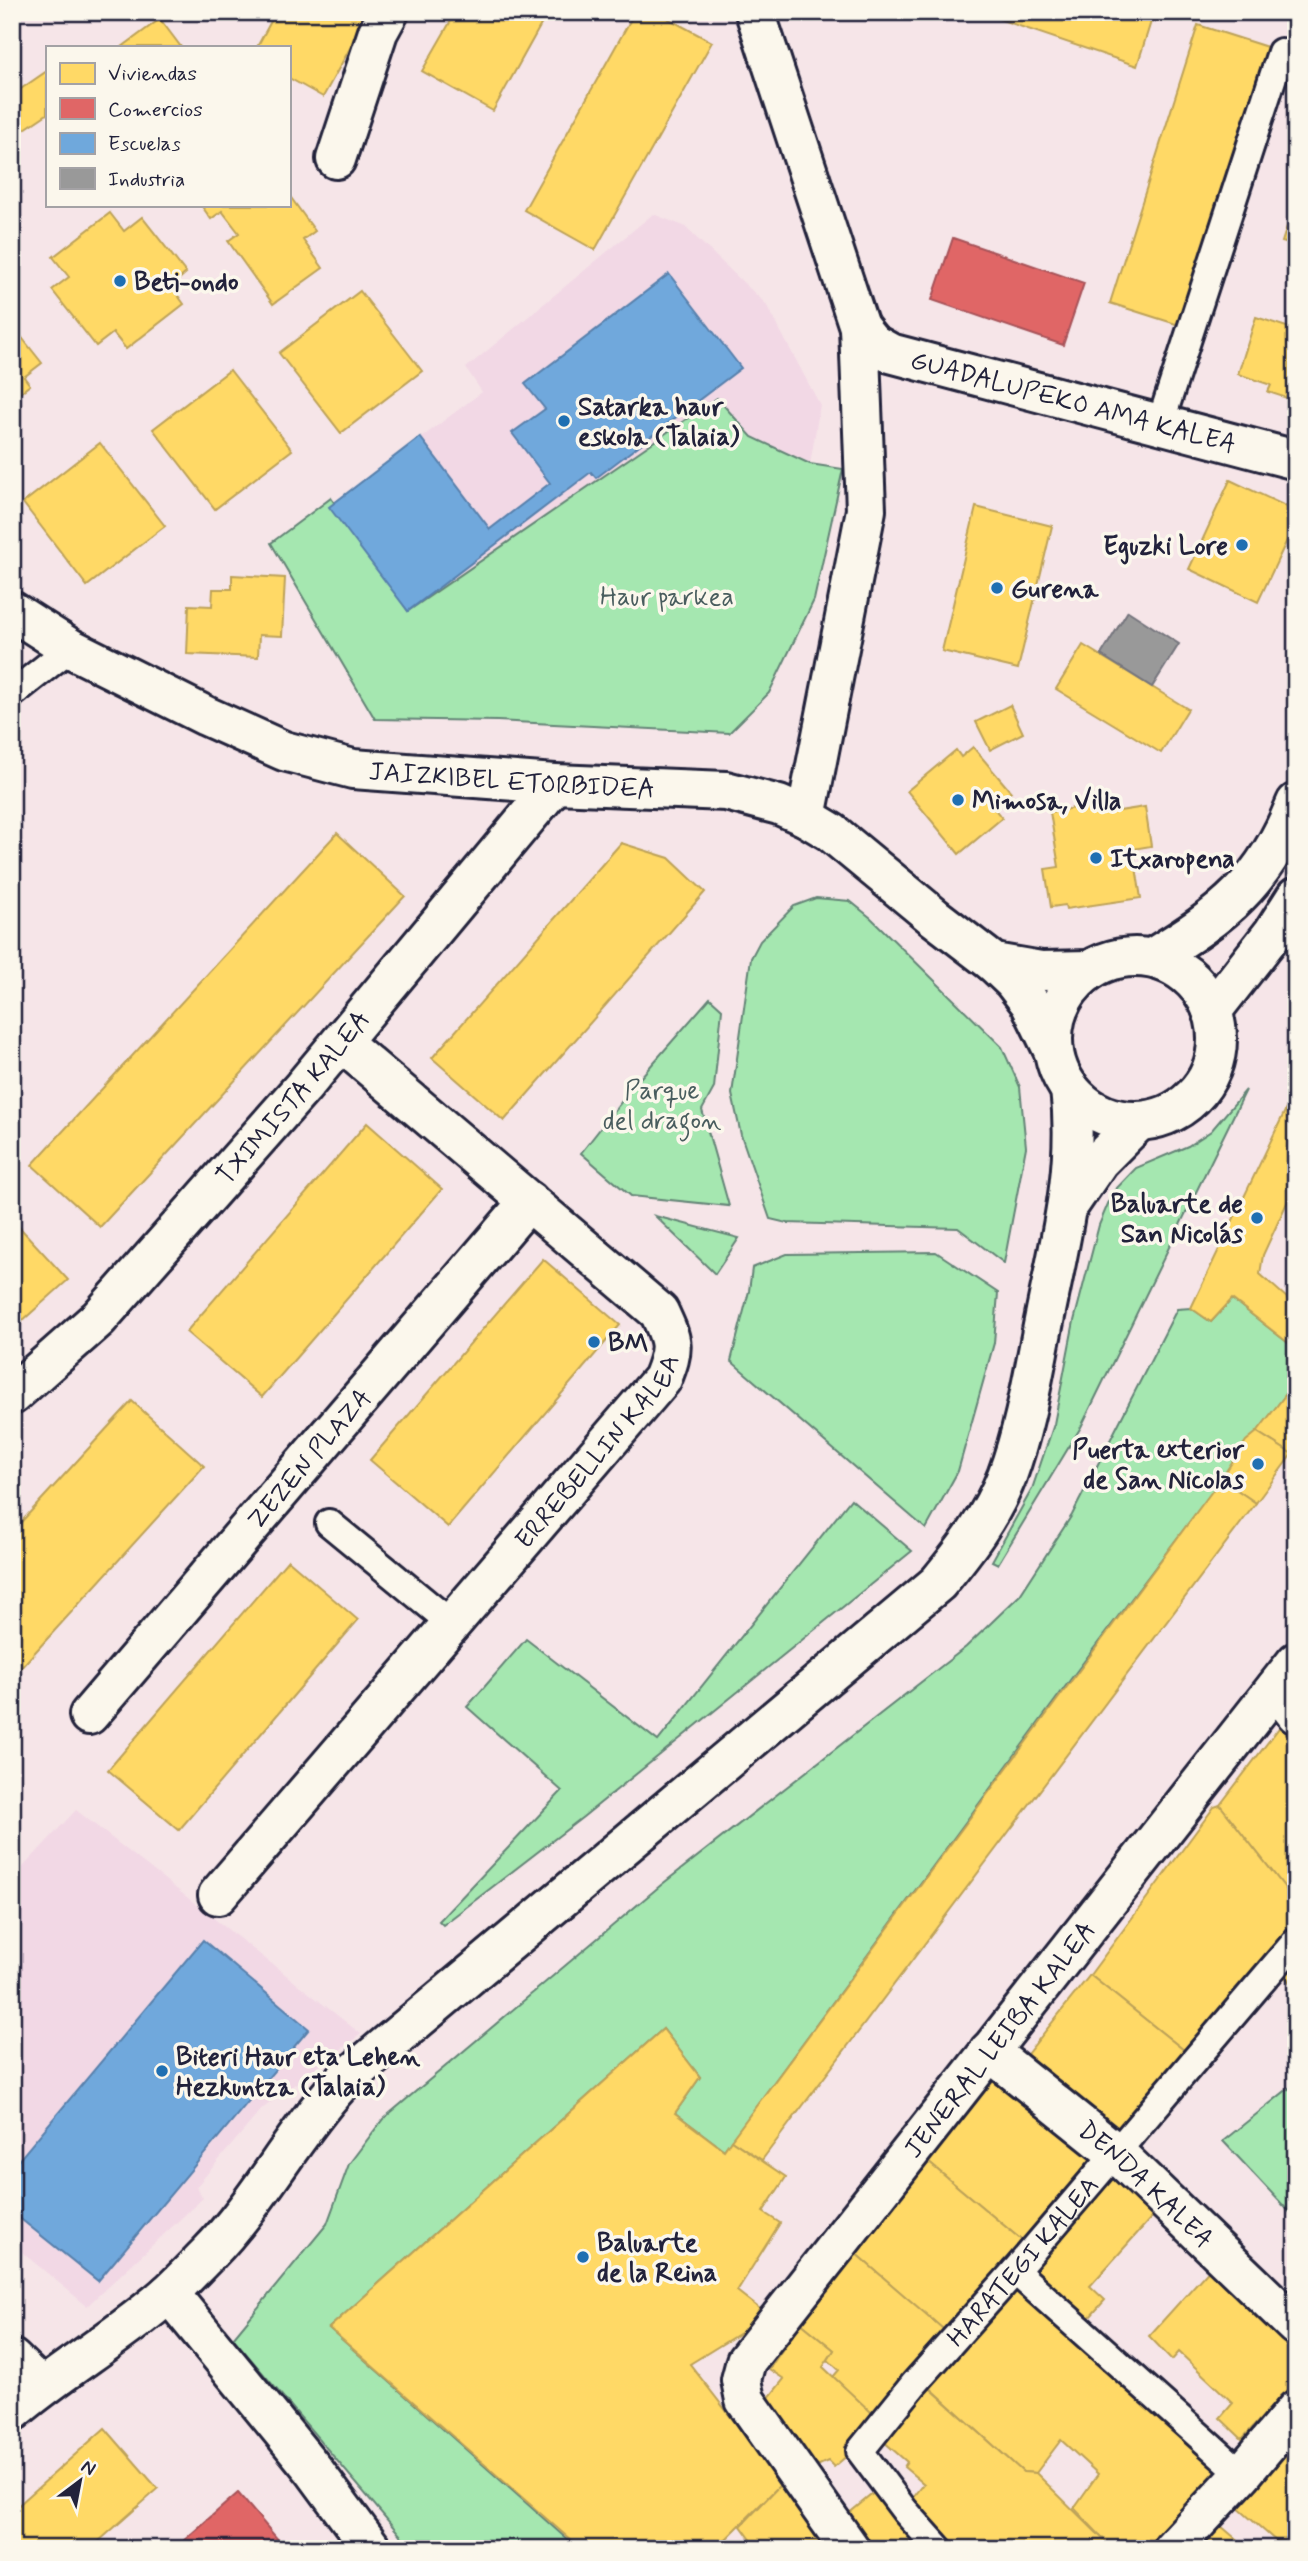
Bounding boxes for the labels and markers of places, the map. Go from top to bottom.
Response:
place label: Beti-ondo [134,266,239,300]
marker: Beti-ondo [112,273,128,289]
place label: Satarka haur eskola (Talaia) [578,391,740,455]
marker: Satarka haur eskola (Talaia) [556,413,572,429]
place label: Eguzki Lore [1103,530,1228,565]
marker: Eguzki Lore [1234,537,1250,553]
place label: Gurena [1011,573,1100,607]
marker: Gurena [989,580,1005,596]
place label: Mimosa, Villa [972,785,1122,819]
marker: Mimosa, Villa [950,792,966,808]
place label: Itxaropena [1110,843,1235,877]
marker: Itxaropena [1088,850,1104,866]
place label: Baluarte de San Nicolás [1111,1188,1244,1252]
marker: Baluarte de San Nicolás [1249,1210,1265,1226]
place label: BM [608,1327,649,1361]
marker: BM [586,1334,602,1350]
place label: Puerta exterior de San Nicolas [1072,1434,1245,1498]
marker: Puerta exterior de San Nicolas [1250,1456,1266,1472]
place label: Biteri Haur eta Lehen Hezkuntza (Talaia) [176,2041,421,2105]
marker: Biteri Haur eta Lehen Hezkuntza (Talaia) [154,2063,170,2079]
place label: Baluarte de la Reina [597,2227,717,2291]
marker: Baluarte de la Reina [575,2249,591,2265]

